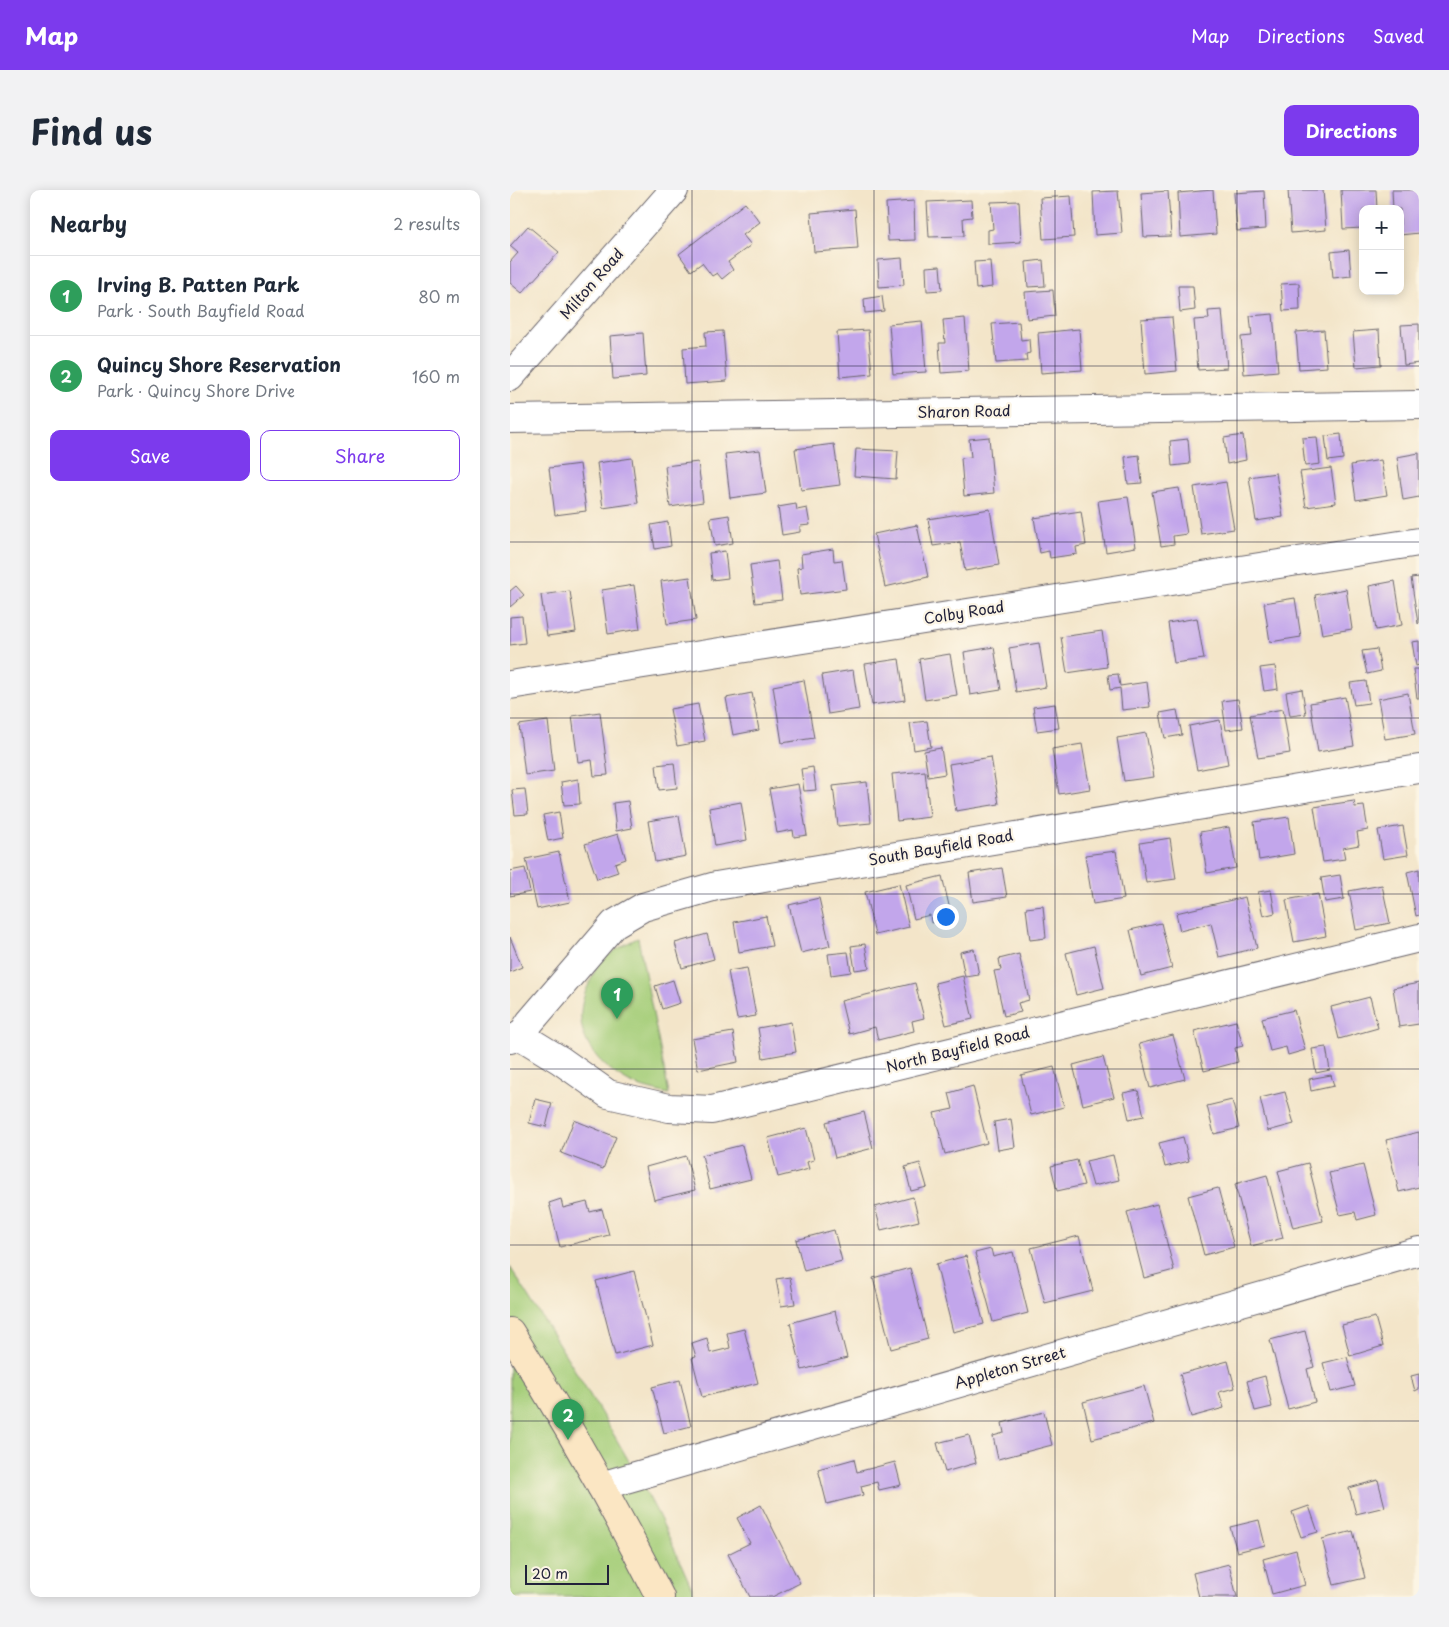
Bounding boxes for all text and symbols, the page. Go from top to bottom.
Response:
text: Map [25,17,78,53]
text: Map [1191,22,1229,49]
text: Directions [1257,22,1345,49]
text: Saved [1373,22,1424,49]
text: Find us [30,104,152,157]
button: Directions [1284,105,1419,156]
map controls [1359,205,1404,295]
button: + [1359,205,1404,250]
text: Nearby [50,207,127,239]
text: 2 results [393,211,460,235]
street label: Milton Road [553,242,628,324]
button: − [1359,250,1404,295]
text: Irving B. Patten Park [97,270,299,298]
text: 1 [62,284,70,308]
text: 80 m [418,284,460,308]
text: Park · South Bayfield Road [97,298,305,322]
text: Quincy Shore Reservation [97,350,341,378]
text: 2 [60,364,72,388]
text: 160 m [412,364,460,388]
text: Park · Quincy Shore Drive [97,378,295,402]
street label: Sharon Road [917,398,1011,423]
button: Save [50,430,250,481]
button: Share [260,430,460,481]
street label: Colby Road [922,594,1006,629]
street label: South Bayfield Road [867,822,1015,871]
your location [933,904,959,930]
pin: 1 [601,978,633,1019]
street label: North Bayfield Road [883,1020,1032,1078]
street label: Appleton Street [951,1340,1068,1393]
pin: 2 [552,1399,584,1440]
scale bar [525,1562,609,1585]
text: 20 m [532,1563,568,1584]

